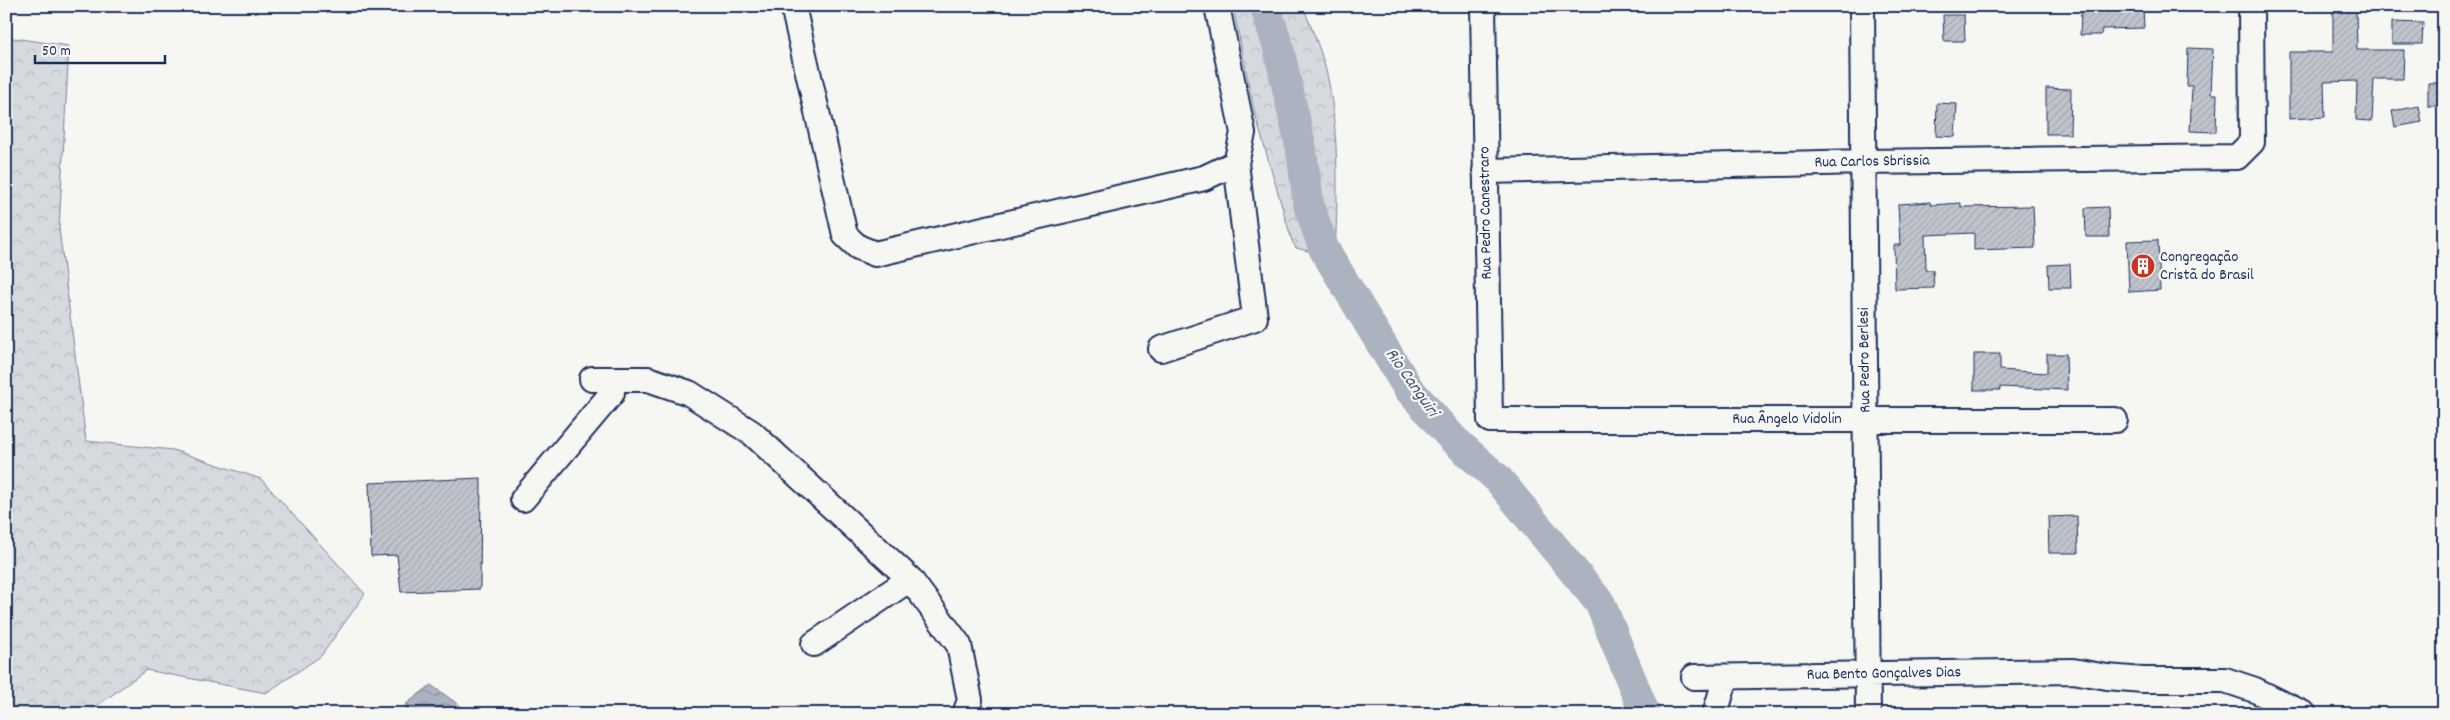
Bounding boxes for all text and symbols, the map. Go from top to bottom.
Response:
scale bar [35,32,165,64]
text: 50 m [42,41,71,63]
street label: Rua Pedro Canestraro [1473,146,1499,280]
street label: Rua Carlos Sbrissia [1814,149,1930,175]
place label: Congregação Cristã do Brasil [2160,246,2254,287]
building icon: Congregação Cristã do Brasil [2130,253,2156,279]
street label: Rua Pedro Berlesi [1853,307,1877,413]
water label: Rio Canguiri [1378,344,1445,425]
street label: Rua Ângelo Vidolin [1732,408,1842,431]
street label: Rua Bento Gonçalves Dias [1807,661,1962,687]

